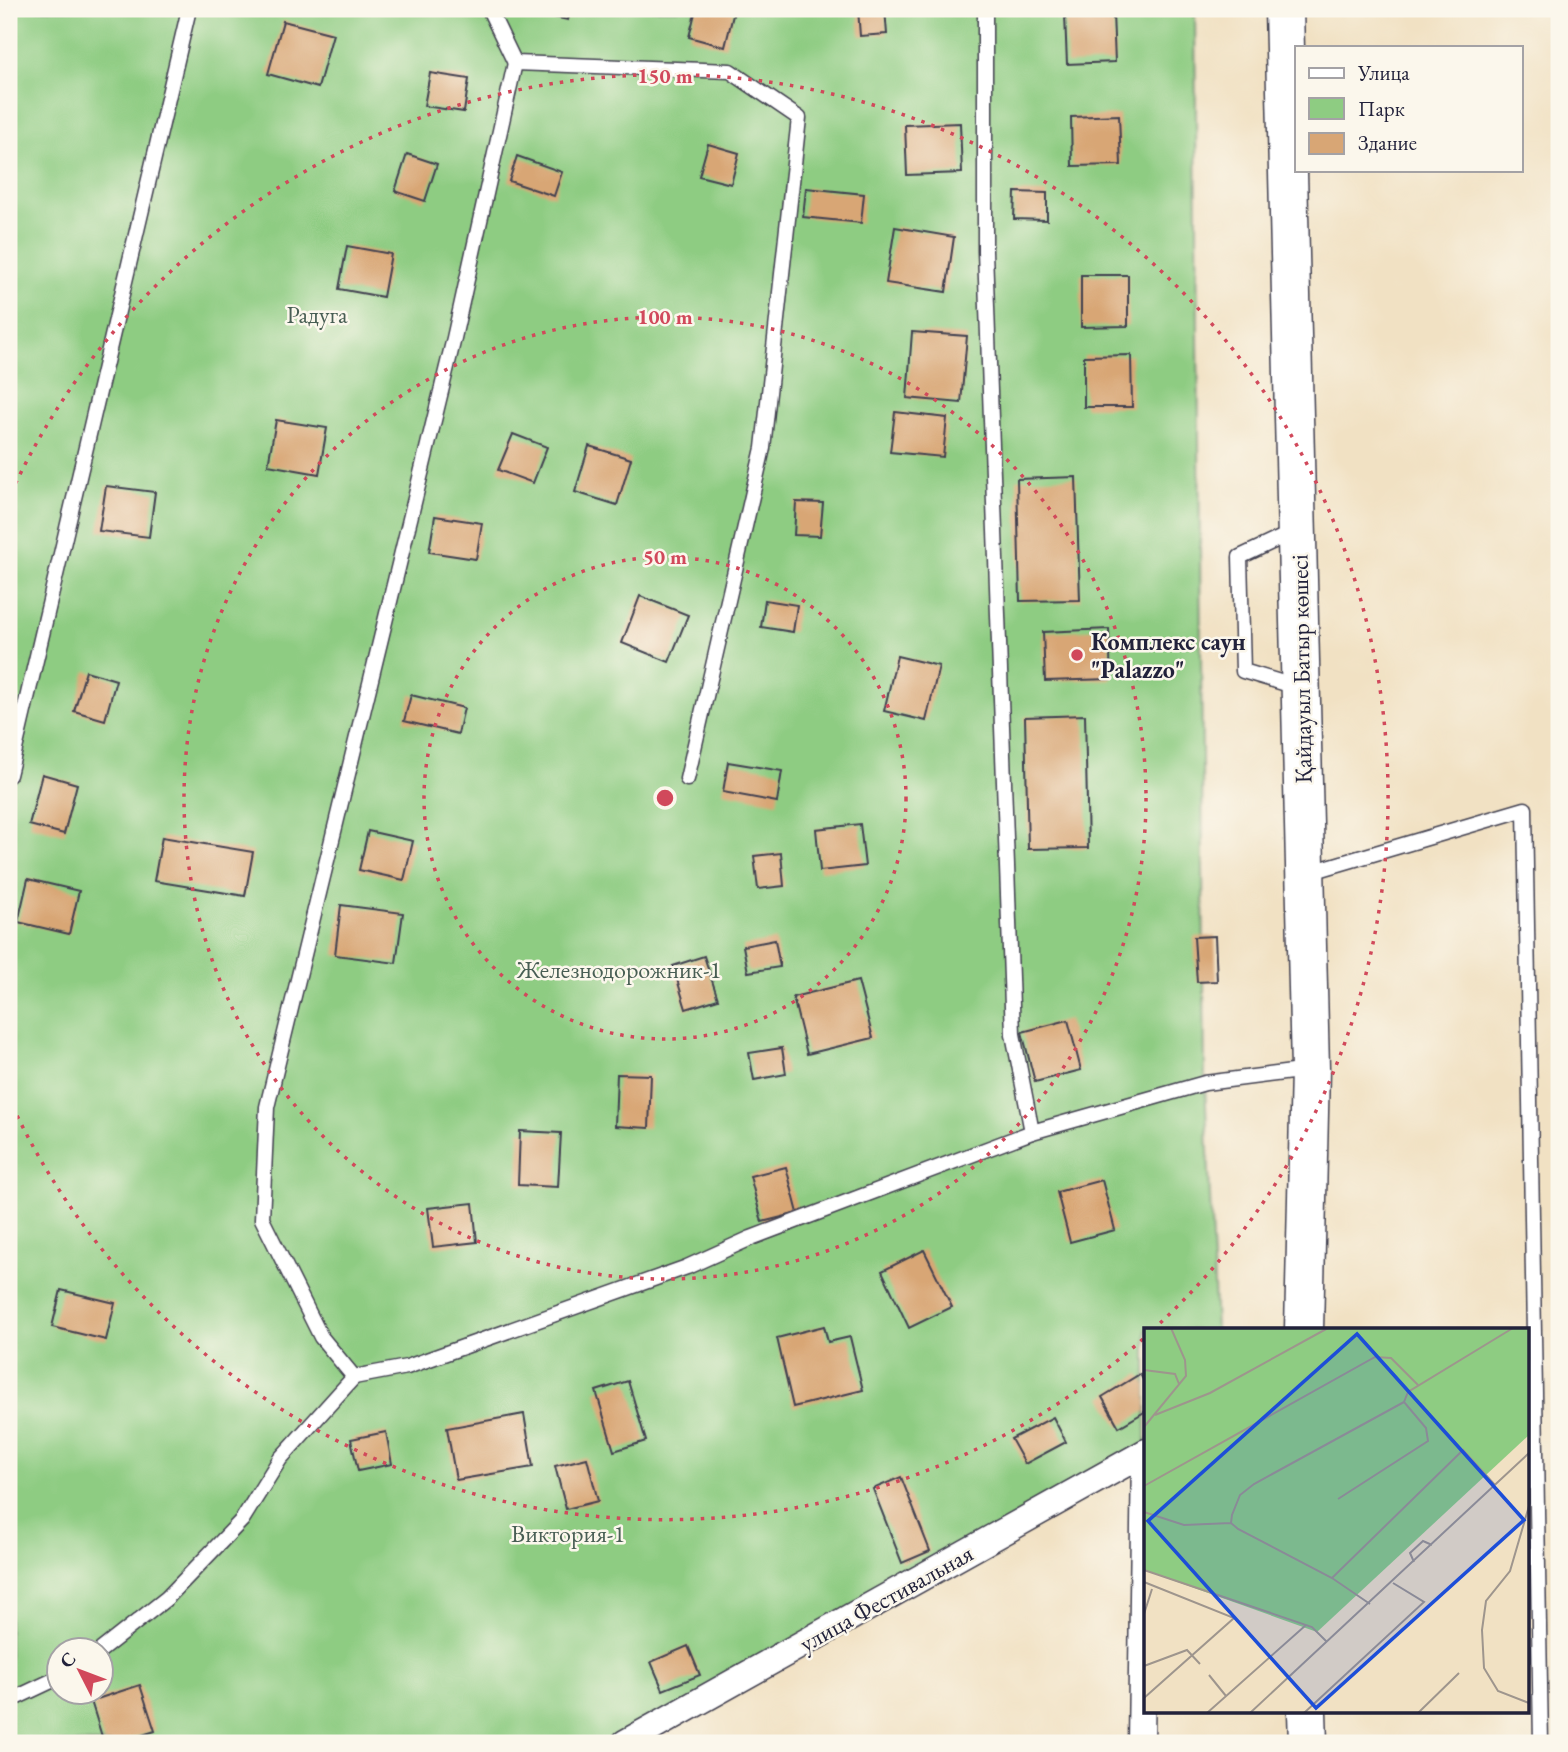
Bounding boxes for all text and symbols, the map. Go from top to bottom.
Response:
legend [1295,46,1522,172]
text: Улица [1357,59,1410,86]
text: 150 m [637,62,693,89]
text: Парк [1358,95,1405,122]
text: Здание [1358,129,1417,156]
park label: Радуга [286,299,348,330]
text: 100 m [637,303,693,330]
text: 50 m [643,543,687,570]
street label: Қайдауыл Батыр көшесі [1283,554,1319,784]
place label: Комплекс саун "Palazzo" [1091,626,1246,685]
marker: Комплекс саун "Palazzo" [1069,647,1085,663]
centre of rings [653,786,677,810]
park label: Железнодорожник-1 [516,954,721,985]
inset map [1144,1328,1530,1714]
park label: Виктория-1 [511,1518,625,1549]
street label: улица Фестивальная [794,1537,979,1659]
north arrow [46,1636,116,1706]
text: С [54,1647,82,1673]

